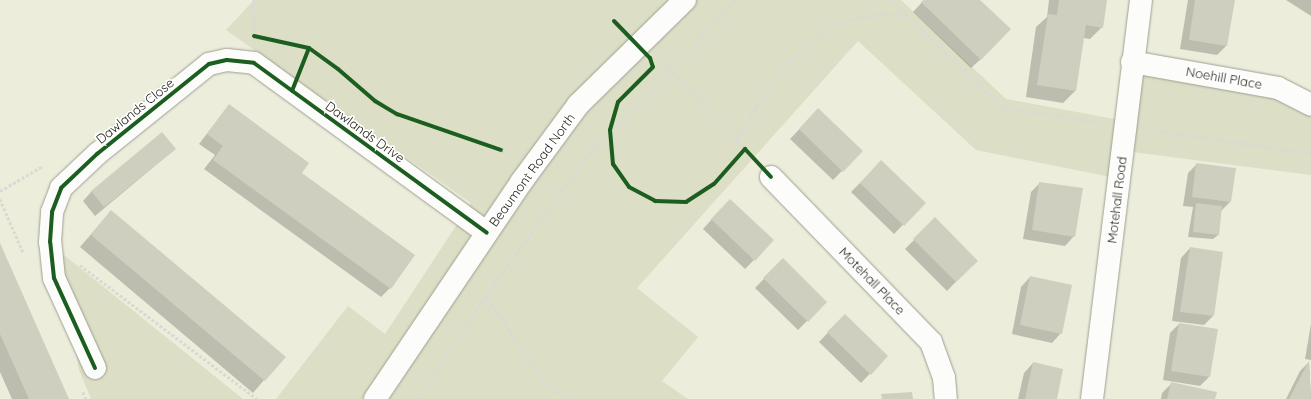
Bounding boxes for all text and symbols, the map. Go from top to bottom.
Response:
street label: Noehill Place [1185,64,1263,92]
street label: Dawlands Close [93,75,177,147]
street label: Dawlands Drive [322,98,408,166]
street label: Beaumont Road North [486,110,578,230]
street label: Motehall Road [1104,156,1130,244]
street label: Motehall Place [836,244,908,318]

